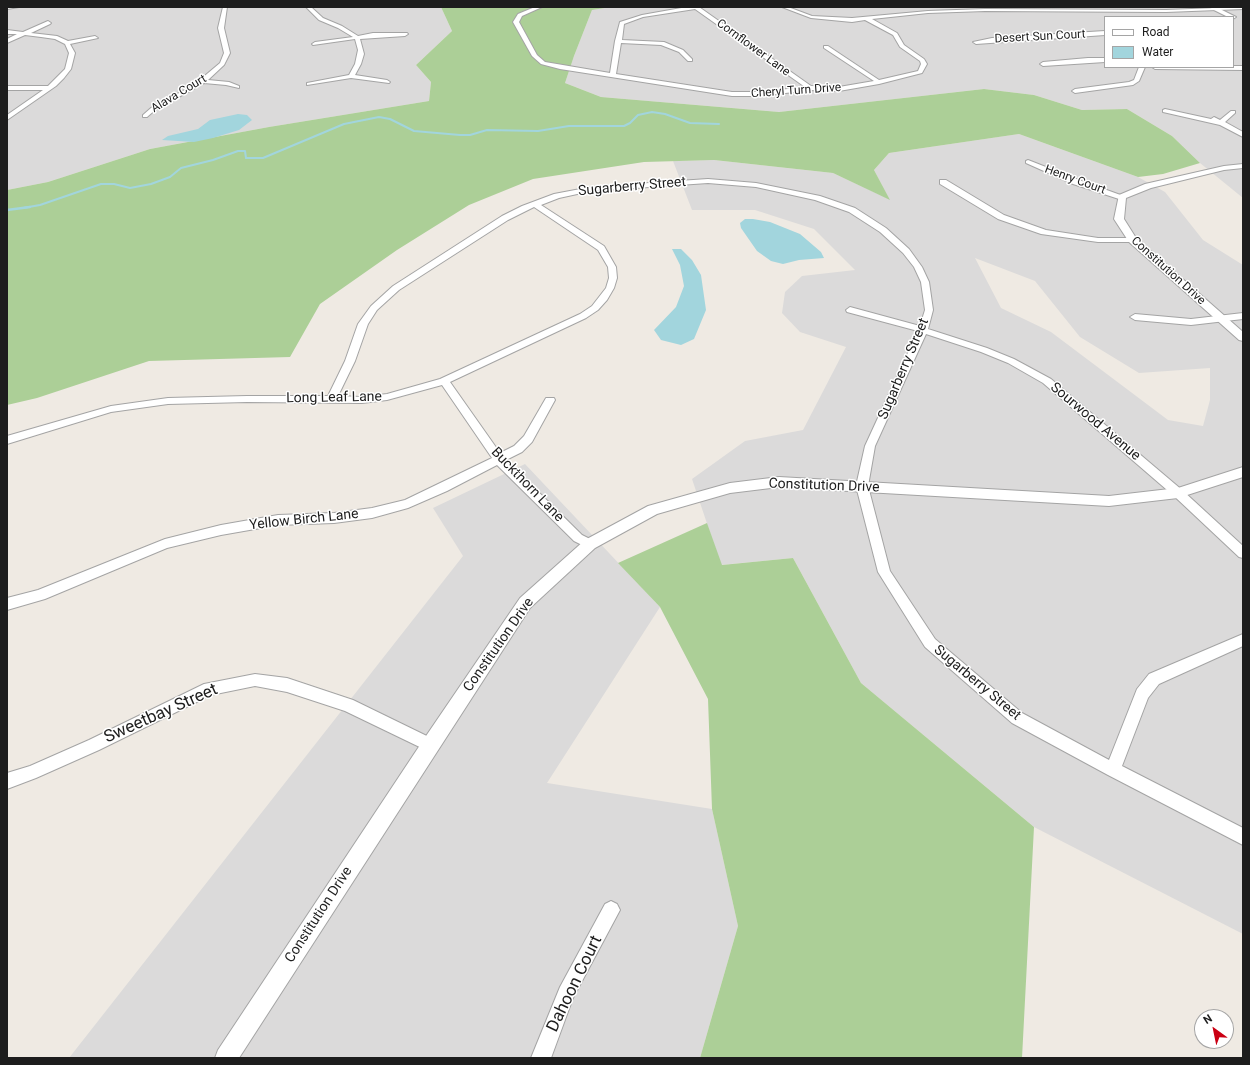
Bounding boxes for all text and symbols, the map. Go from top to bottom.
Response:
street label: Cornflower Lane [713,16,793,80]
legend [1104,16,1234,68]
text: Road [1142,25,1170,39]
street label: Desert Sun Court [994,27,1086,47]
text: Water [1142,45,1173,59]
street label: Alava Court [149,72,209,116]
street label: Cheryl Turn Drive [750,81,842,101]
street label: Henry Court [1042,162,1108,198]
street label: Sugarberry Street [577,174,687,200]
street label: Constitution Drive [1128,234,1208,308]
street label: Sugarberry Street [875,316,933,422]
street label: Sourwood Avenue [1047,379,1143,465]
street label: Long Leaf Lane [286,389,382,407]
street label: Buckthorn Lane [487,444,567,526]
street label: Constitution Drive [768,476,880,496]
street label: Yellow Birch Lane [249,506,359,534]
street label: Constitution Drive [460,595,538,695]
street label: Sugarberry Street [930,642,1024,724]
street label: Sweetbay Street [101,680,221,748]
street label: Constitution Drive [282,864,356,966]
street label: Dahoon Court [543,933,607,1035]
north arrow [1194,1009,1234,1049]
text: N [1201,1012,1215,1027]

